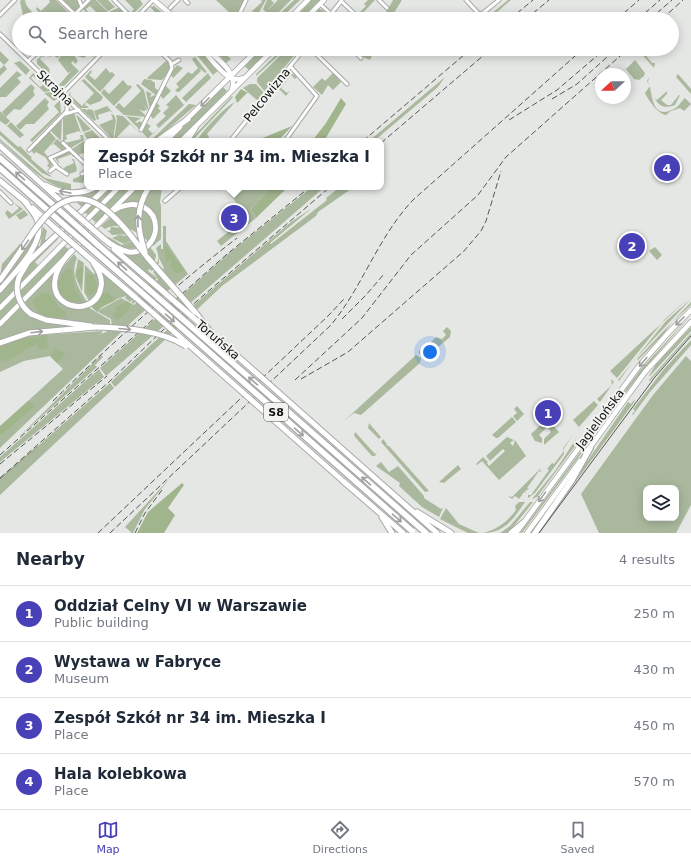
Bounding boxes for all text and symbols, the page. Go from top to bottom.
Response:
search box [12,12,679,56]
icon: search [26,23,48,45]
text: Search here [58,25,148,43]
street label: Pelcowizna [241,65,293,125]
street label: Skrajna [34,67,76,109]
north arrow [595,68,631,104]
one-way arrow [200,97,210,107]
popup [84,138,384,190]
text: Zespół Szkół nr 34 im. Mieszka I [98,148,370,166]
pin: 4 [654,153,680,183]
text: Place [98,166,133,181]
one-way arrow [15,171,25,180]
one-way arrow [59,188,72,196]
pin: 3 [221,203,247,233]
one-way arrow [134,215,142,228]
pin: 2 [619,231,645,261]
one-way arrow [21,239,29,250]
one-way arrow [117,261,127,270]
one-way arrow [165,314,175,323]
one-way arrow [675,316,685,326]
street label: Toruńska [193,317,243,363]
one-way arrow [118,325,131,333]
one-way arrow [30,328,43,336]
your location [420,342,440,362]
one-way arrow [639,356,648,367]
one-way arrow [248,377,259,386]
street label: Jagiellońska [572,386,627,452]
pin: 1 [535,398,561,428]
road number: S8 [264,403,288,421]
one-way arrow [294,427,304,436]
one-way arrow [362,477,372,486]
map controls [643,485,679,521]
button: layers [643,485,679,521]
one-way arrow [538,492,546,503]
one-way arrow [392,513,402,522]
text: Nearby [16,549,85,569]
text: 4 results [619,552,675,567]
text: Oddział Celny VI w Warszawie [54,597,307,615]
text: 1 [24,606,34,621]
text: 250 m [633,606,675,621]
text: Public building [54,615,149,630]
text: Wystawa w Fabryce [54,653,221,671]
text: 2 [24,662,34,677]
text: 430 m [633,662,675,677]
text: Museum [54,671,109,686]
text: Zespół Szkół nr 34 im. Mieszka I [54,709,326,727]
text: 3 [24,718,34,733]
text: 450 m [633,718,675,733]
text: Place [54,727,89,742]
text: Hala kolebkowa [54,765,187,783]
text: 4 [24,774,34,789]
text: 570 m [633,774,675,789]
text: Place [54,783,89,798]
tab: Map [96,819,120,856]
tab: Directions [312,819,368,856]
tab: Saved [561,819,595,856]

